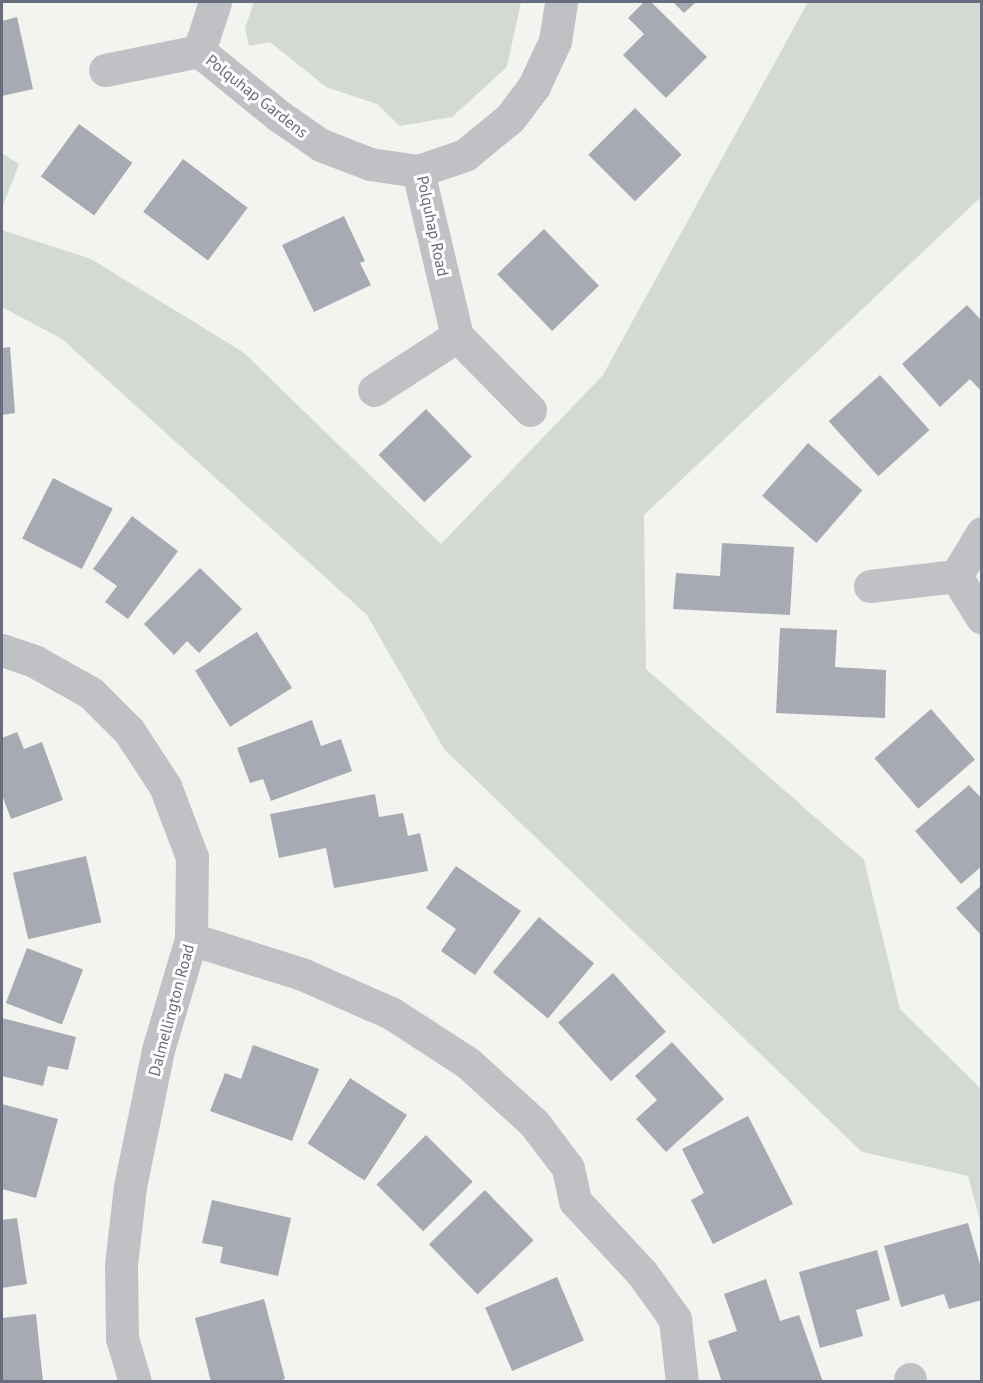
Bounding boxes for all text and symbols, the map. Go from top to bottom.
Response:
street label: Polquhap Gardens [202,50,312,142]
street label: Polquhap Road [413,174,453,278]
street label: Dalmellington Road [144,942,198,1078]

